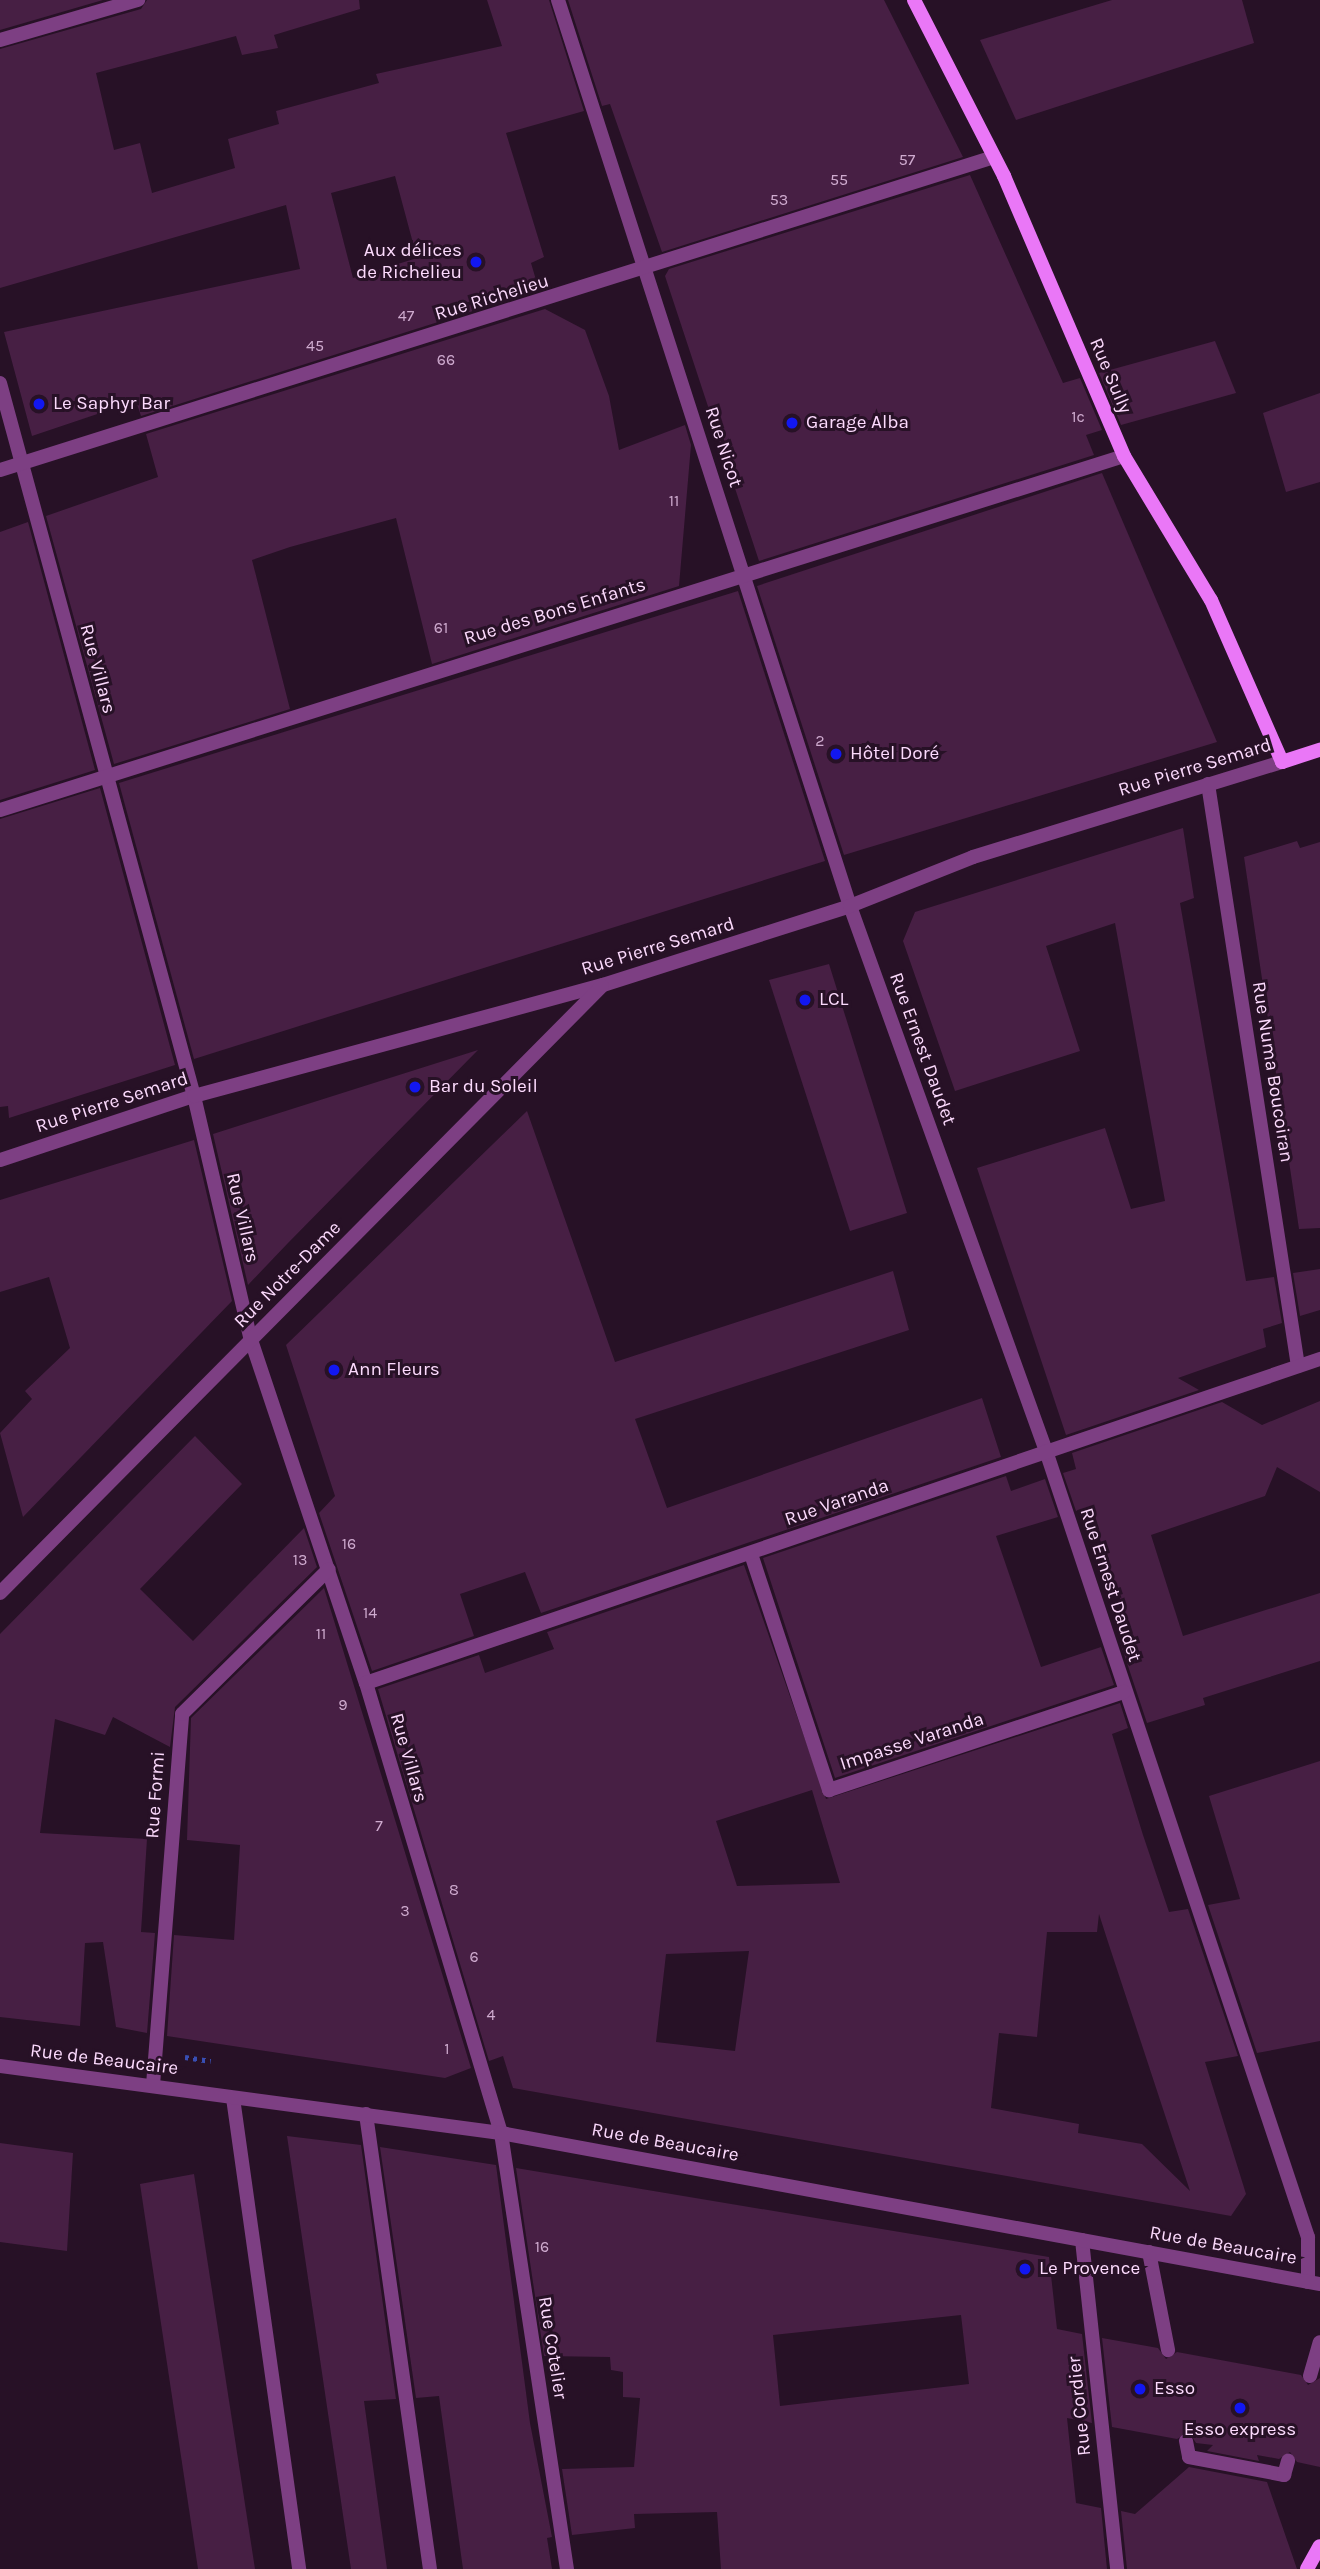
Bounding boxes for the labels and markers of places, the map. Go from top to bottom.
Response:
place label: Aux délices de Richelieu [356,240,462,284]
marker: Aux délices de Richelieu [468,254,484,270]
place label: Le Saphyr Bar [53,393,170,415]
marker: Le Saphyr Bar [31,396,47,412]
place label: Garage Alba [806,412,909,434]
marker: Garage Alba [784,415,800,431]
place label: Hôtel Doré [850,743,939,765]
marker: Hôtel Doré [828,746,844,762]
place label: LCL [819,989,848,1011]
marker: LCL [797,992,813,1008]
place label: Bar du Soleil [429,1076,538,1098]
marker: Bar du Soleil [407,1079,423,1095]
place label: Ann Fleurs [348,1359,440,1381]
marker: Ann Fleurs [326,1362,342,1378]
place label: Le Provence [1039,2258,1140,2280]
marker: Le Provence [1017,2261,1033,2277]
place label: Esso [1154,2378,1195,2400]
marker: Esso [1132,2381,1148,2397]
marker: Esso express [1232,2400,1248,2416]
place label: Esso express [1184,2419,1296,2441]

